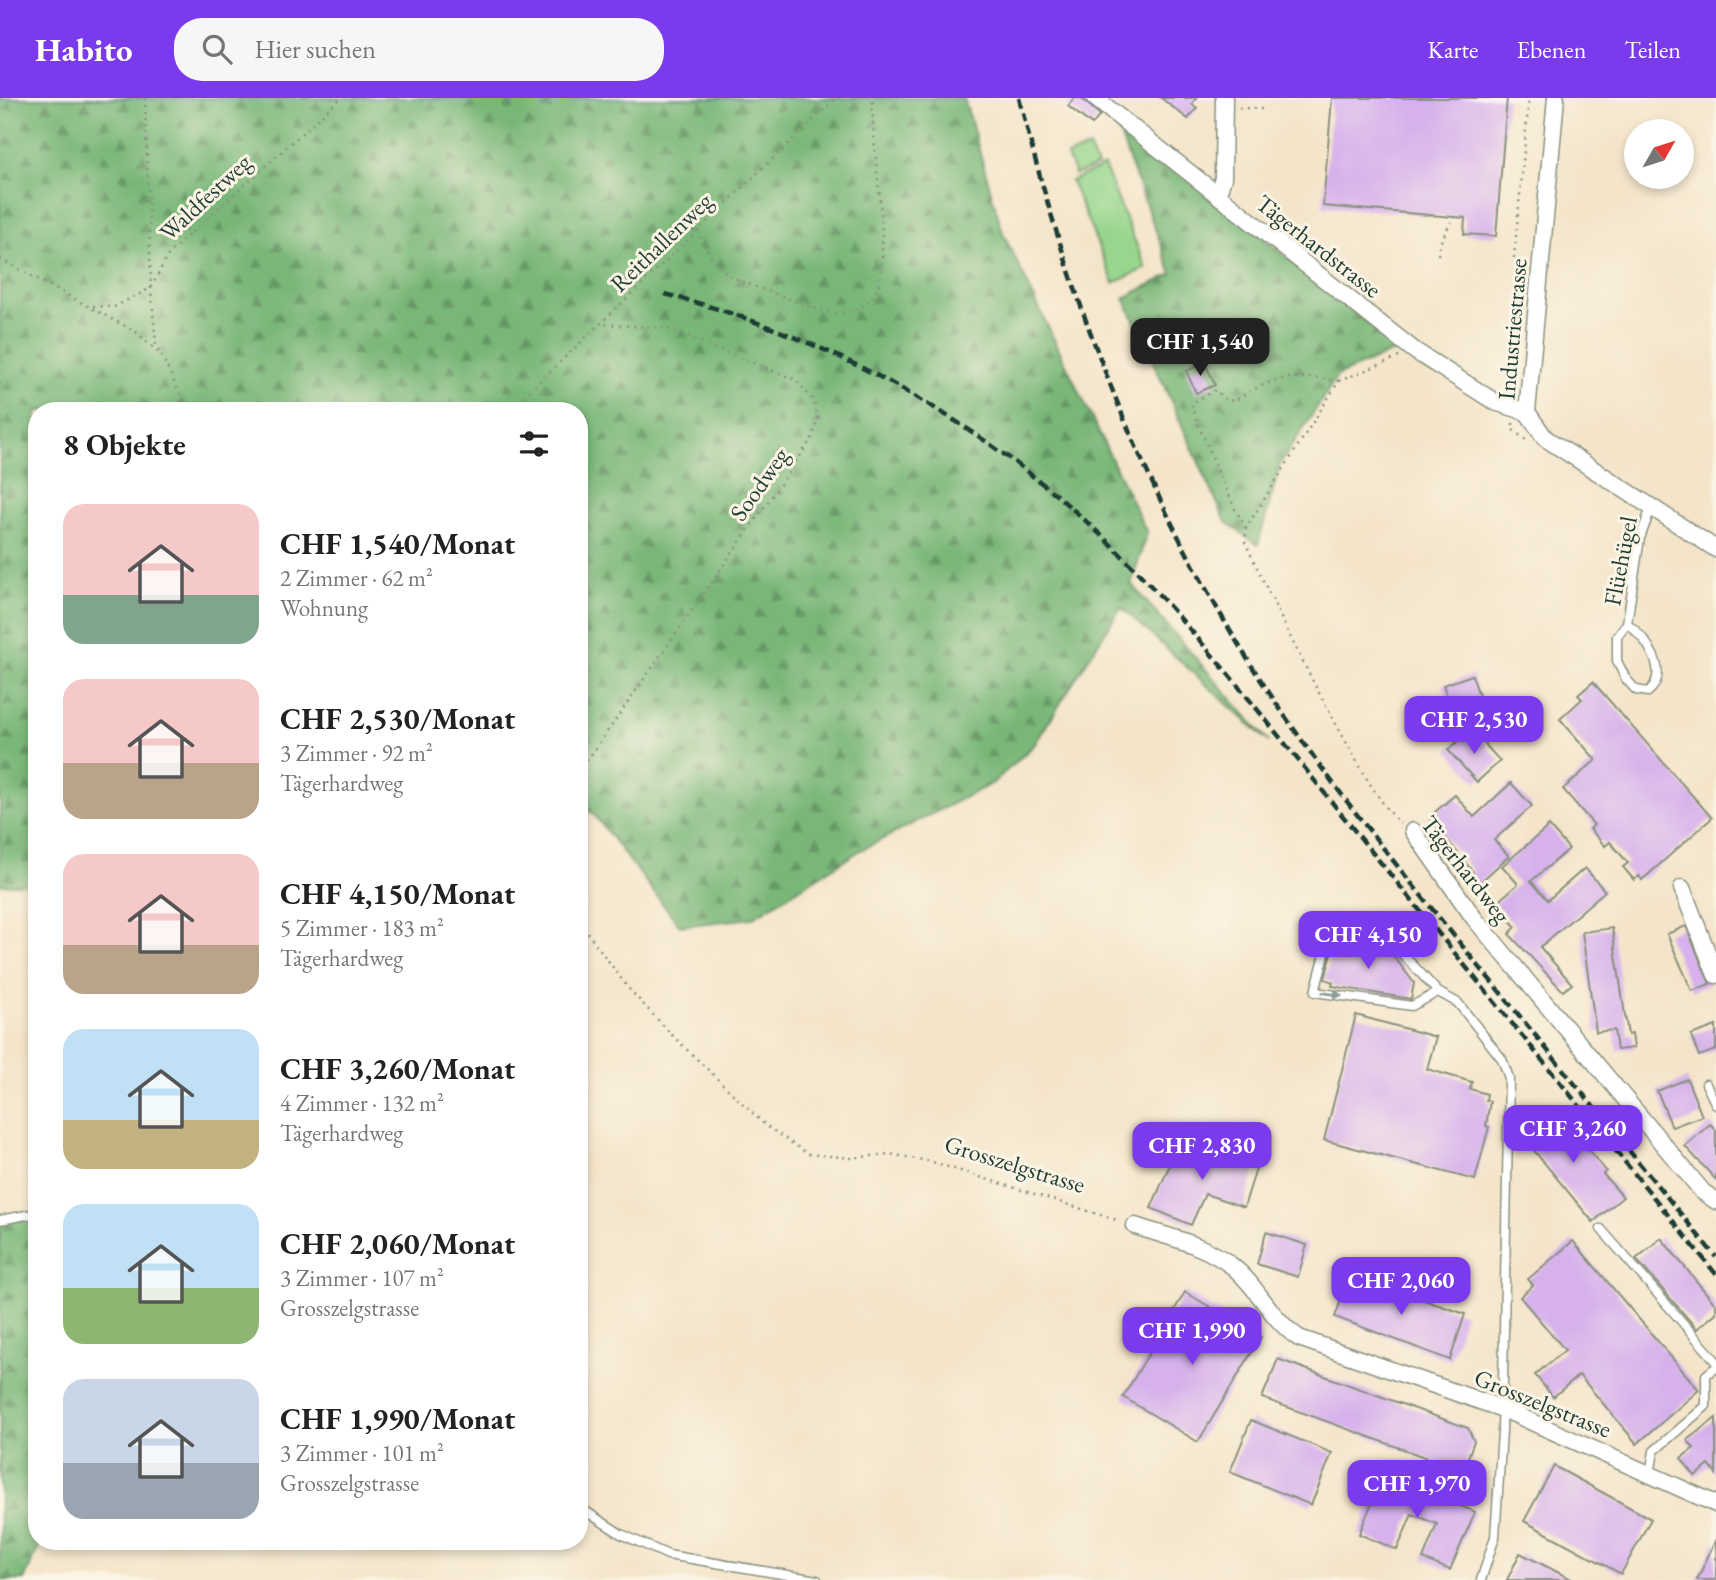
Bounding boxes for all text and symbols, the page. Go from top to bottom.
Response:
search box [174,18,664,81]
text: Habito [35,28,132,71]
icon: search [198,30,236,68]
text: Hier suchen [254,32,376,66]
text: Karte [1428,34,1478,65]
text: Ebenen [1516,34,1586,65]
text: Teilen [1624,34,1681,65]
north arrow [1624,119,1694,189]
map controls [1624,119,1694,189]
street label: Waldfestweg [153,146,258,247]
street label: Reithallenweg [603,185,719,298]
street label: Tägerhardstrasse [1250,187,1388,305]
street label: Industriestrasse [1490,257,1534,401]
pin: CHF 1,540 [1120,318,1280,378]
text: CHF 1,540 [1146,326,1254,356]
text: 8 Objekte [63,425,186,464]
icon: filters [515,425,553,463]
street label: Soodweg [723,441,796,527]
street label: Flüehügel [1596,513,1644,608]
text: CHF 1,540/Monat [280,524,515,563]
icon: home [119,532,203,616]
text: 2 Zimmer · 62 m² [280,563,433,593]
text: Wohnung [280,593,368,623]
pin: CHF 2,530 [1394,696,1554,756]
text: CHF 2,530/Monat [280,699,515,738]
text: CHF 2,530 [1420,704,1528,734]
icon: home [119,707,203,791]
text: 3 Zimmer · 92 m² [280,738,433,768]
text: Tägerhardweg [280,768,403,798]
street label: Tägerhardweg [1414,809,1518,930]
text: CHF 4,150/Monat [280,874,515,913]
icon: home [119,882,203,966]
pin: CHF 4,150 [1288,912,1448,971]
text: 5 Zimmer · 183 m² [280,913,444,943]
text: CHF 4,150 [1314,919,1422,949]
text: Tägerhardweg [280,943,403,973]
one-way arrow [1321,989,1343,1000]
text: CHF 3,260/Monat [280,1049,515,1088]
icon: home [119,1057,203,1141]
text: 4 Zimmer · 132 m² [280,1088,444,1118]
pin: CHF 3,260 [1493,1105,1653,1165]
text: CHF 3,260 [1519,1113,1627,1143]
text: Tägerhardweg [280,1118,403,1148]
pin: CHF 2,830 [1122,1122,1282,1182]
street label: Grosszelgstrasse [941,1128,1089,1200]
text: CHF 2,830 [1148,1130,1256,1160]
text: CHF 2,060/Monat [280,1224,515,1263]
icon: home [119,1232,203,1316]
pin: CHF 2,060 [1321,1258,1481,1317]
text: 3 Zimmer · 107 m² [280,1263,444,1293]
text: CHF 2,060 [1347,1265,1455,1295]
text: Grosszelgstrasse [280,1293,419,1323]
pin: CHF 1,990 [1112,1308,1272,1367]
text: CHF 1,990 [1138,1315,1246,1345]
street label: Grosszelgstrasse [1470,1361,1616,1445]
text: CHF 1,990/Monat [280,1399,515,1438]
icon: home [119,1407,203,1491]
text: 3 Zimmer · 101 m² [280,1438,444,1468]
pin: CHF 1,970 [1337,1460,1497,1520]
text: Grosszelgstrasse [280,1468,419,1498]
text: CHF 1,970 [1363,1468,1471,1498]

